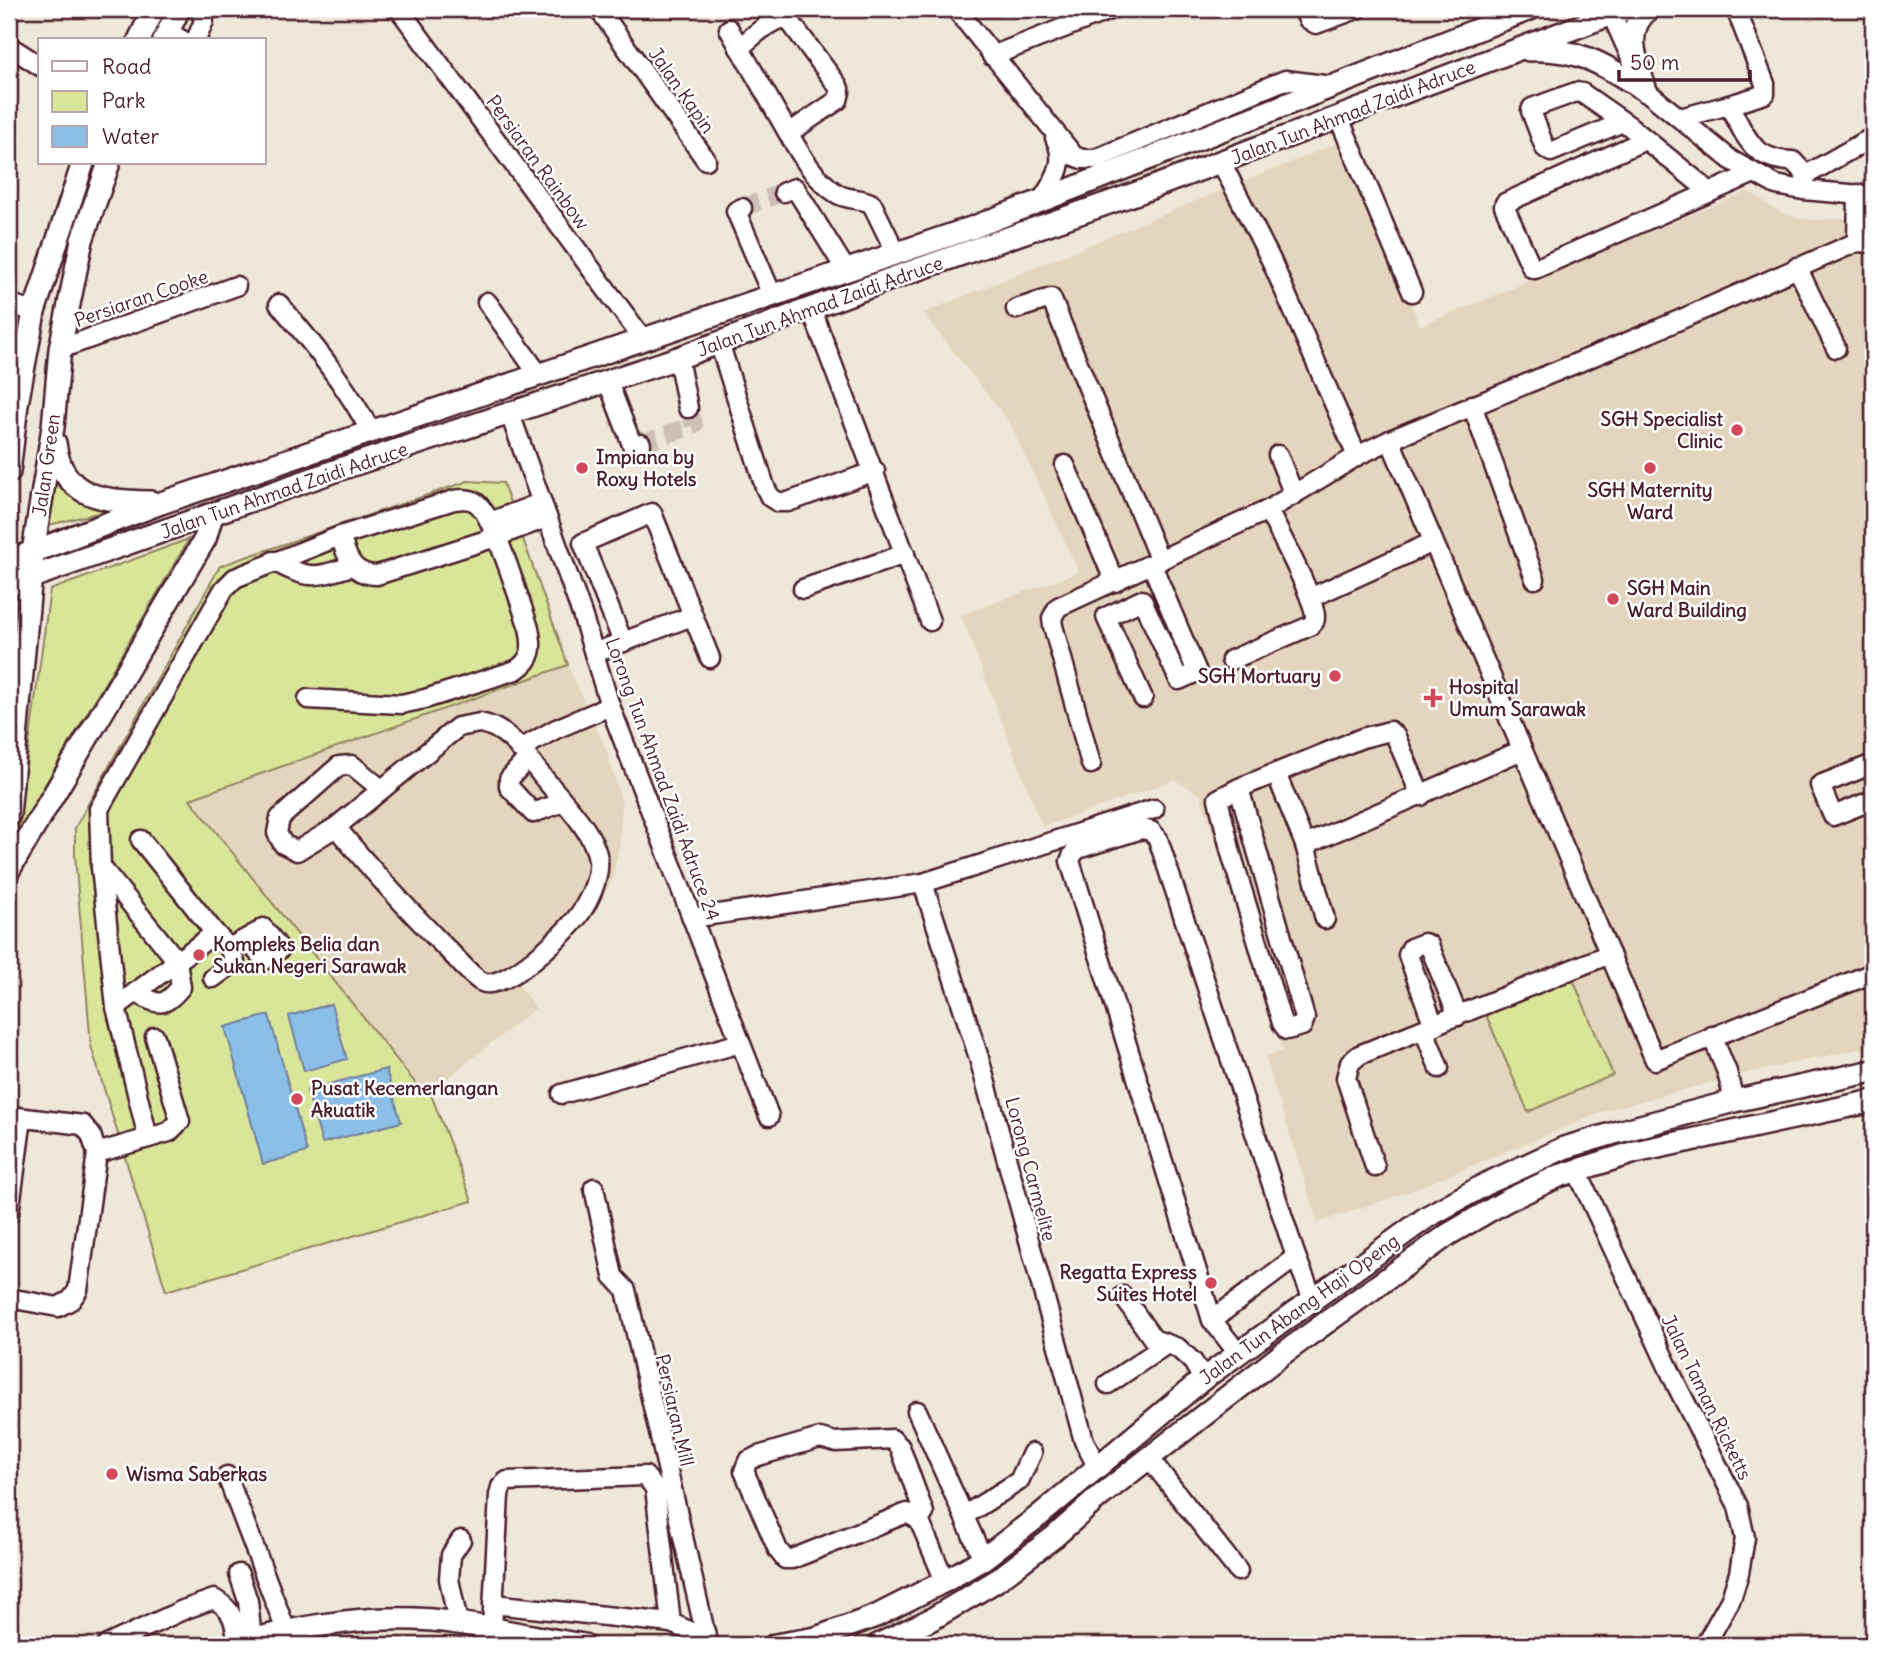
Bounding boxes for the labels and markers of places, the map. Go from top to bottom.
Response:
place label: SGH Specialist Clinic [1601,407,1724,453]
marker: SGH Specialist Clinic [1729,422,1745,438]
place label: Impiana by Roxy Hotels [596,445,697,491]
marker: Impiana by Roxy Hotels [574,460,590,476]
marker: SGH Maternity Ward [1642,460,1658,476]
place label: SGH Maternity Ward [1587,478,1713,524]
place label: SGH Main Ward Building [1627,576,1747,622]
marker: SGH Main Ward Building [1605,591,1621,607]
place label: SGH Mortuary [1198,664,1321,688]
marker: SGH Mortuary [1327,668,1343,684]
place label: Hospital Umum Sarawak [1449,675,1586,721]
marker: Hospital Umum Sarawak [1423,688,1443,708]
place label: Kompleks Belia dan Sukan Negeri Sarawak [213,932,407,978]
marker: Kompleks Belia dan Sukan Negeri Sarawak [191,947,207,963]
place label: Pusat Kecemerlangan Akuatik [311,1076,498,1122]
marker: Pusat Kecemerlangan Akuatik [289,1091,305,1107]
place label: Regatta Express Suites Hotel [1060,1260,1197,1306]
marker: Regatta Express Suites Hotel [1203,1275,1219,1291]
place label: Wisma Saberkas [126,1462,268,1486]
marker: Wisma Saberkas [104,1466,120,1482]

